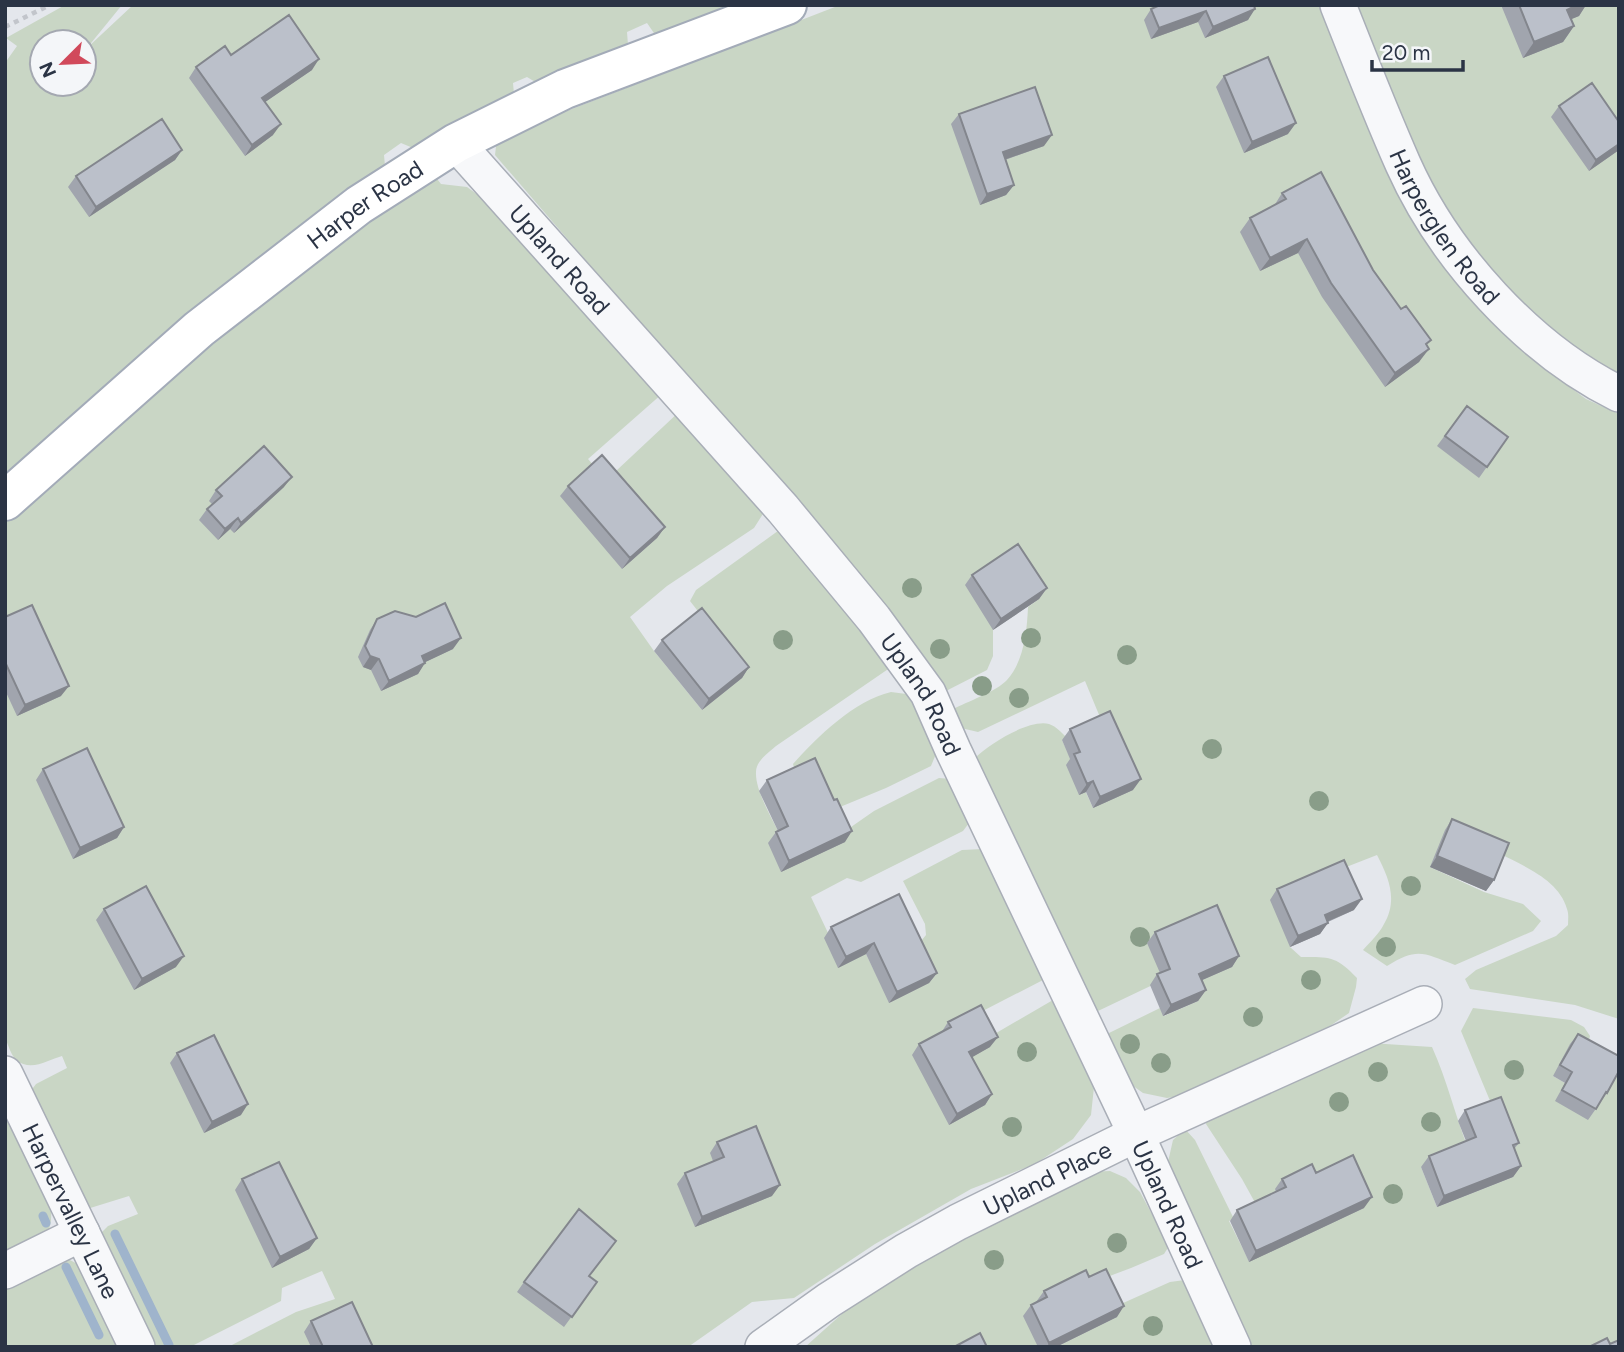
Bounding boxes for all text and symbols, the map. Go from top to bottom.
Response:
north arrow [28,28,98,98]
scale bar [1372,28,1463,72]
text: 20 m [1382,40,1430,65]
text: N [34,58,61,81]
street label: Harperglen Road [1384,144,1506,310]
street label: Harper Road [301,154,428,255]
street label: Upland Road [503,198,617,320]
street label: Upland Road [875,627,968,760]
street label: Harpervalley Lane [16,1118,126,1303]
street label: Upland Place [978,1134,1116,1222]
street label: Upland Road [1126,1136,1210,1273]

